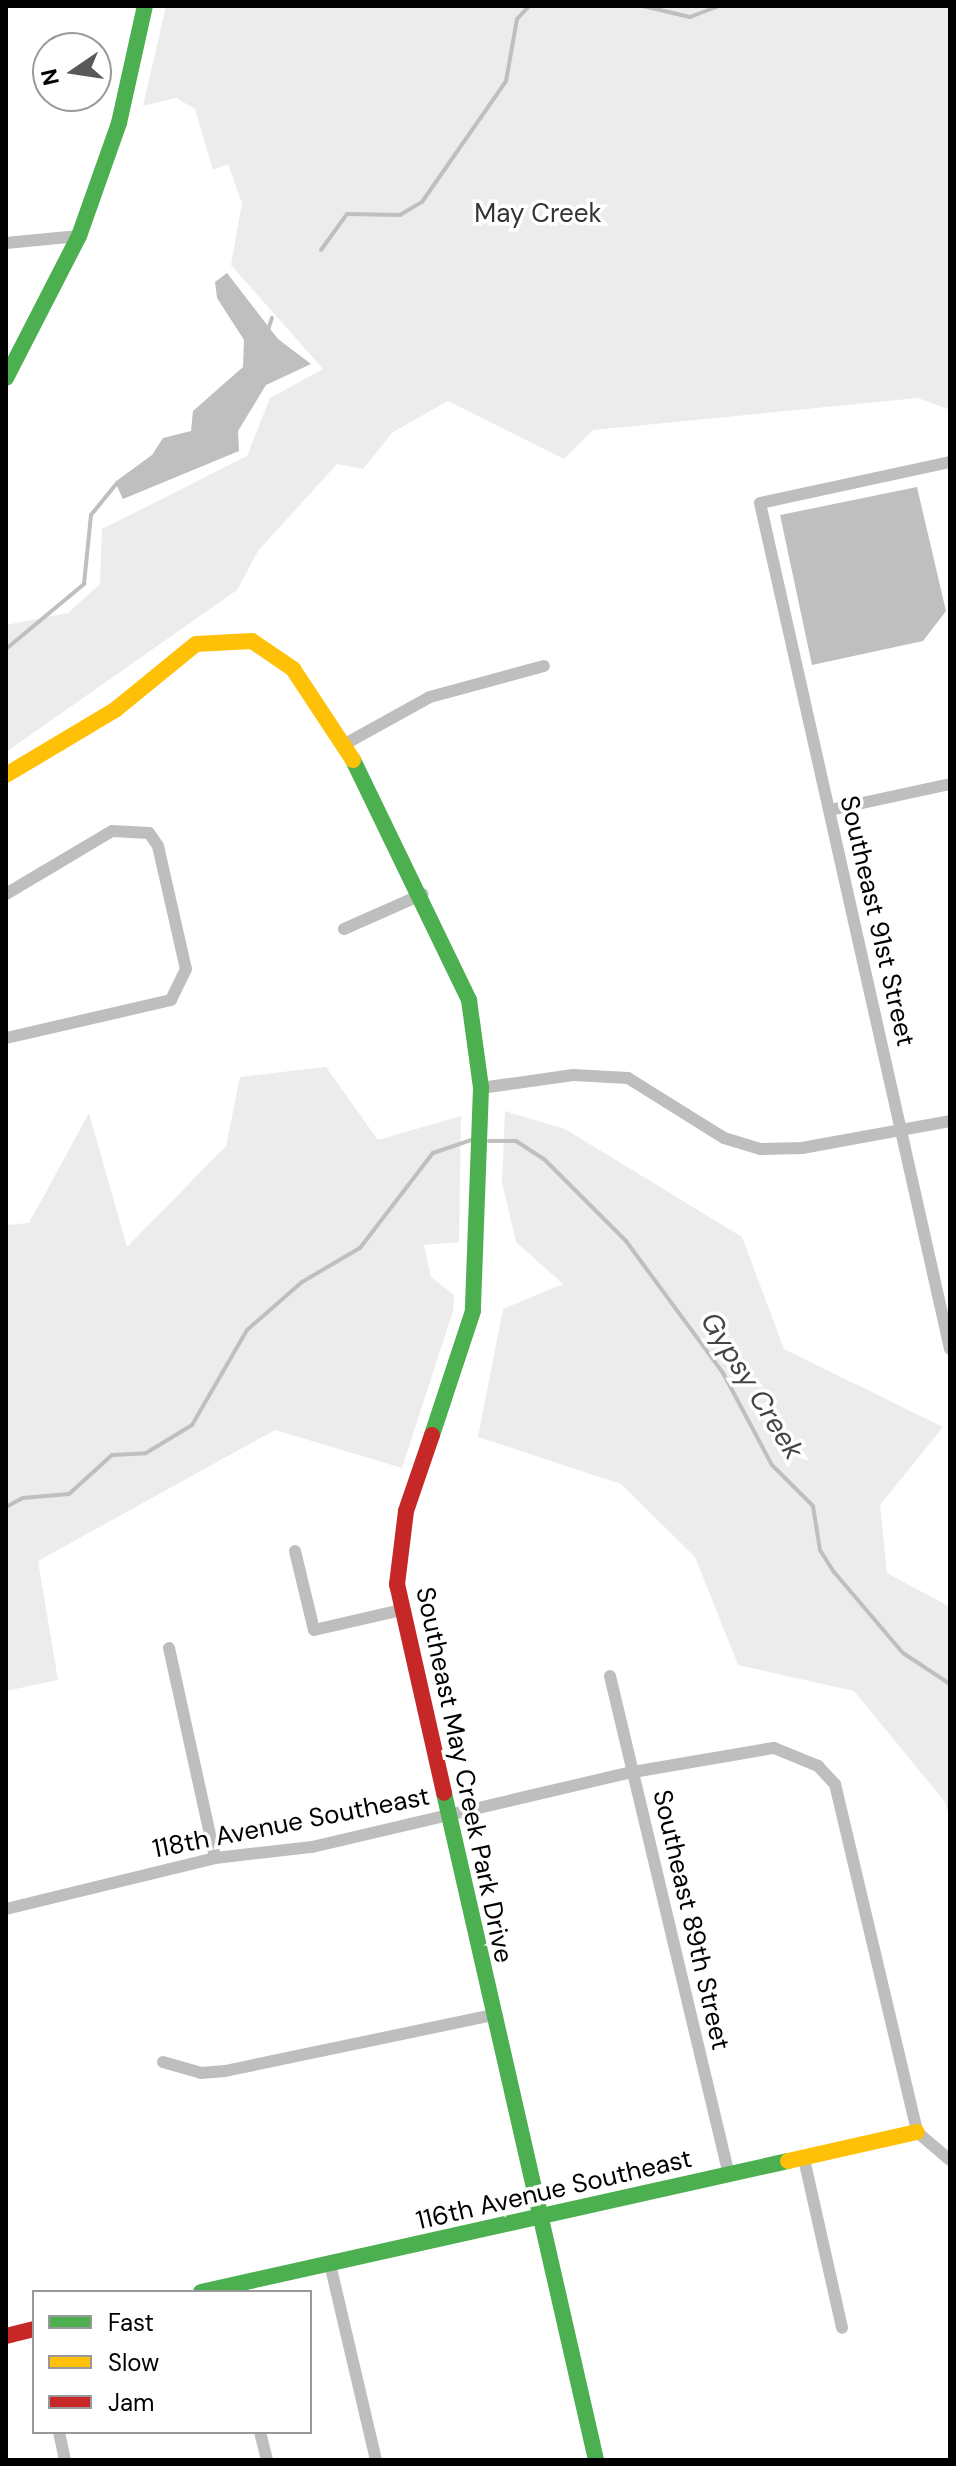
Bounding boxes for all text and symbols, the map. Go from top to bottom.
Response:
north arrow [32,32,112,112]
text: N [34,66,66,88]
park label: May Creek [474,198,602,230]
street label: Southeast 91st Street [833,793,921,1049]
water label: Gypsy Creek [693,1306,811,1466]
street label: Southeast May Creek Park Drive [409,1584,519,1966]
street label: 118th Avenue Southeast [150,1781,432,1865]
street label: Southeast 89th Street [646,1787,736,2053]
street label: 116th Avenue Southeast [413,2143,695,2237]
legend [32,2290,312,2434]
text: Fast [108,2307,154,2338]
text: Slow [108,2347,159,2378]
text: Jam [108,2387,154,2418]

